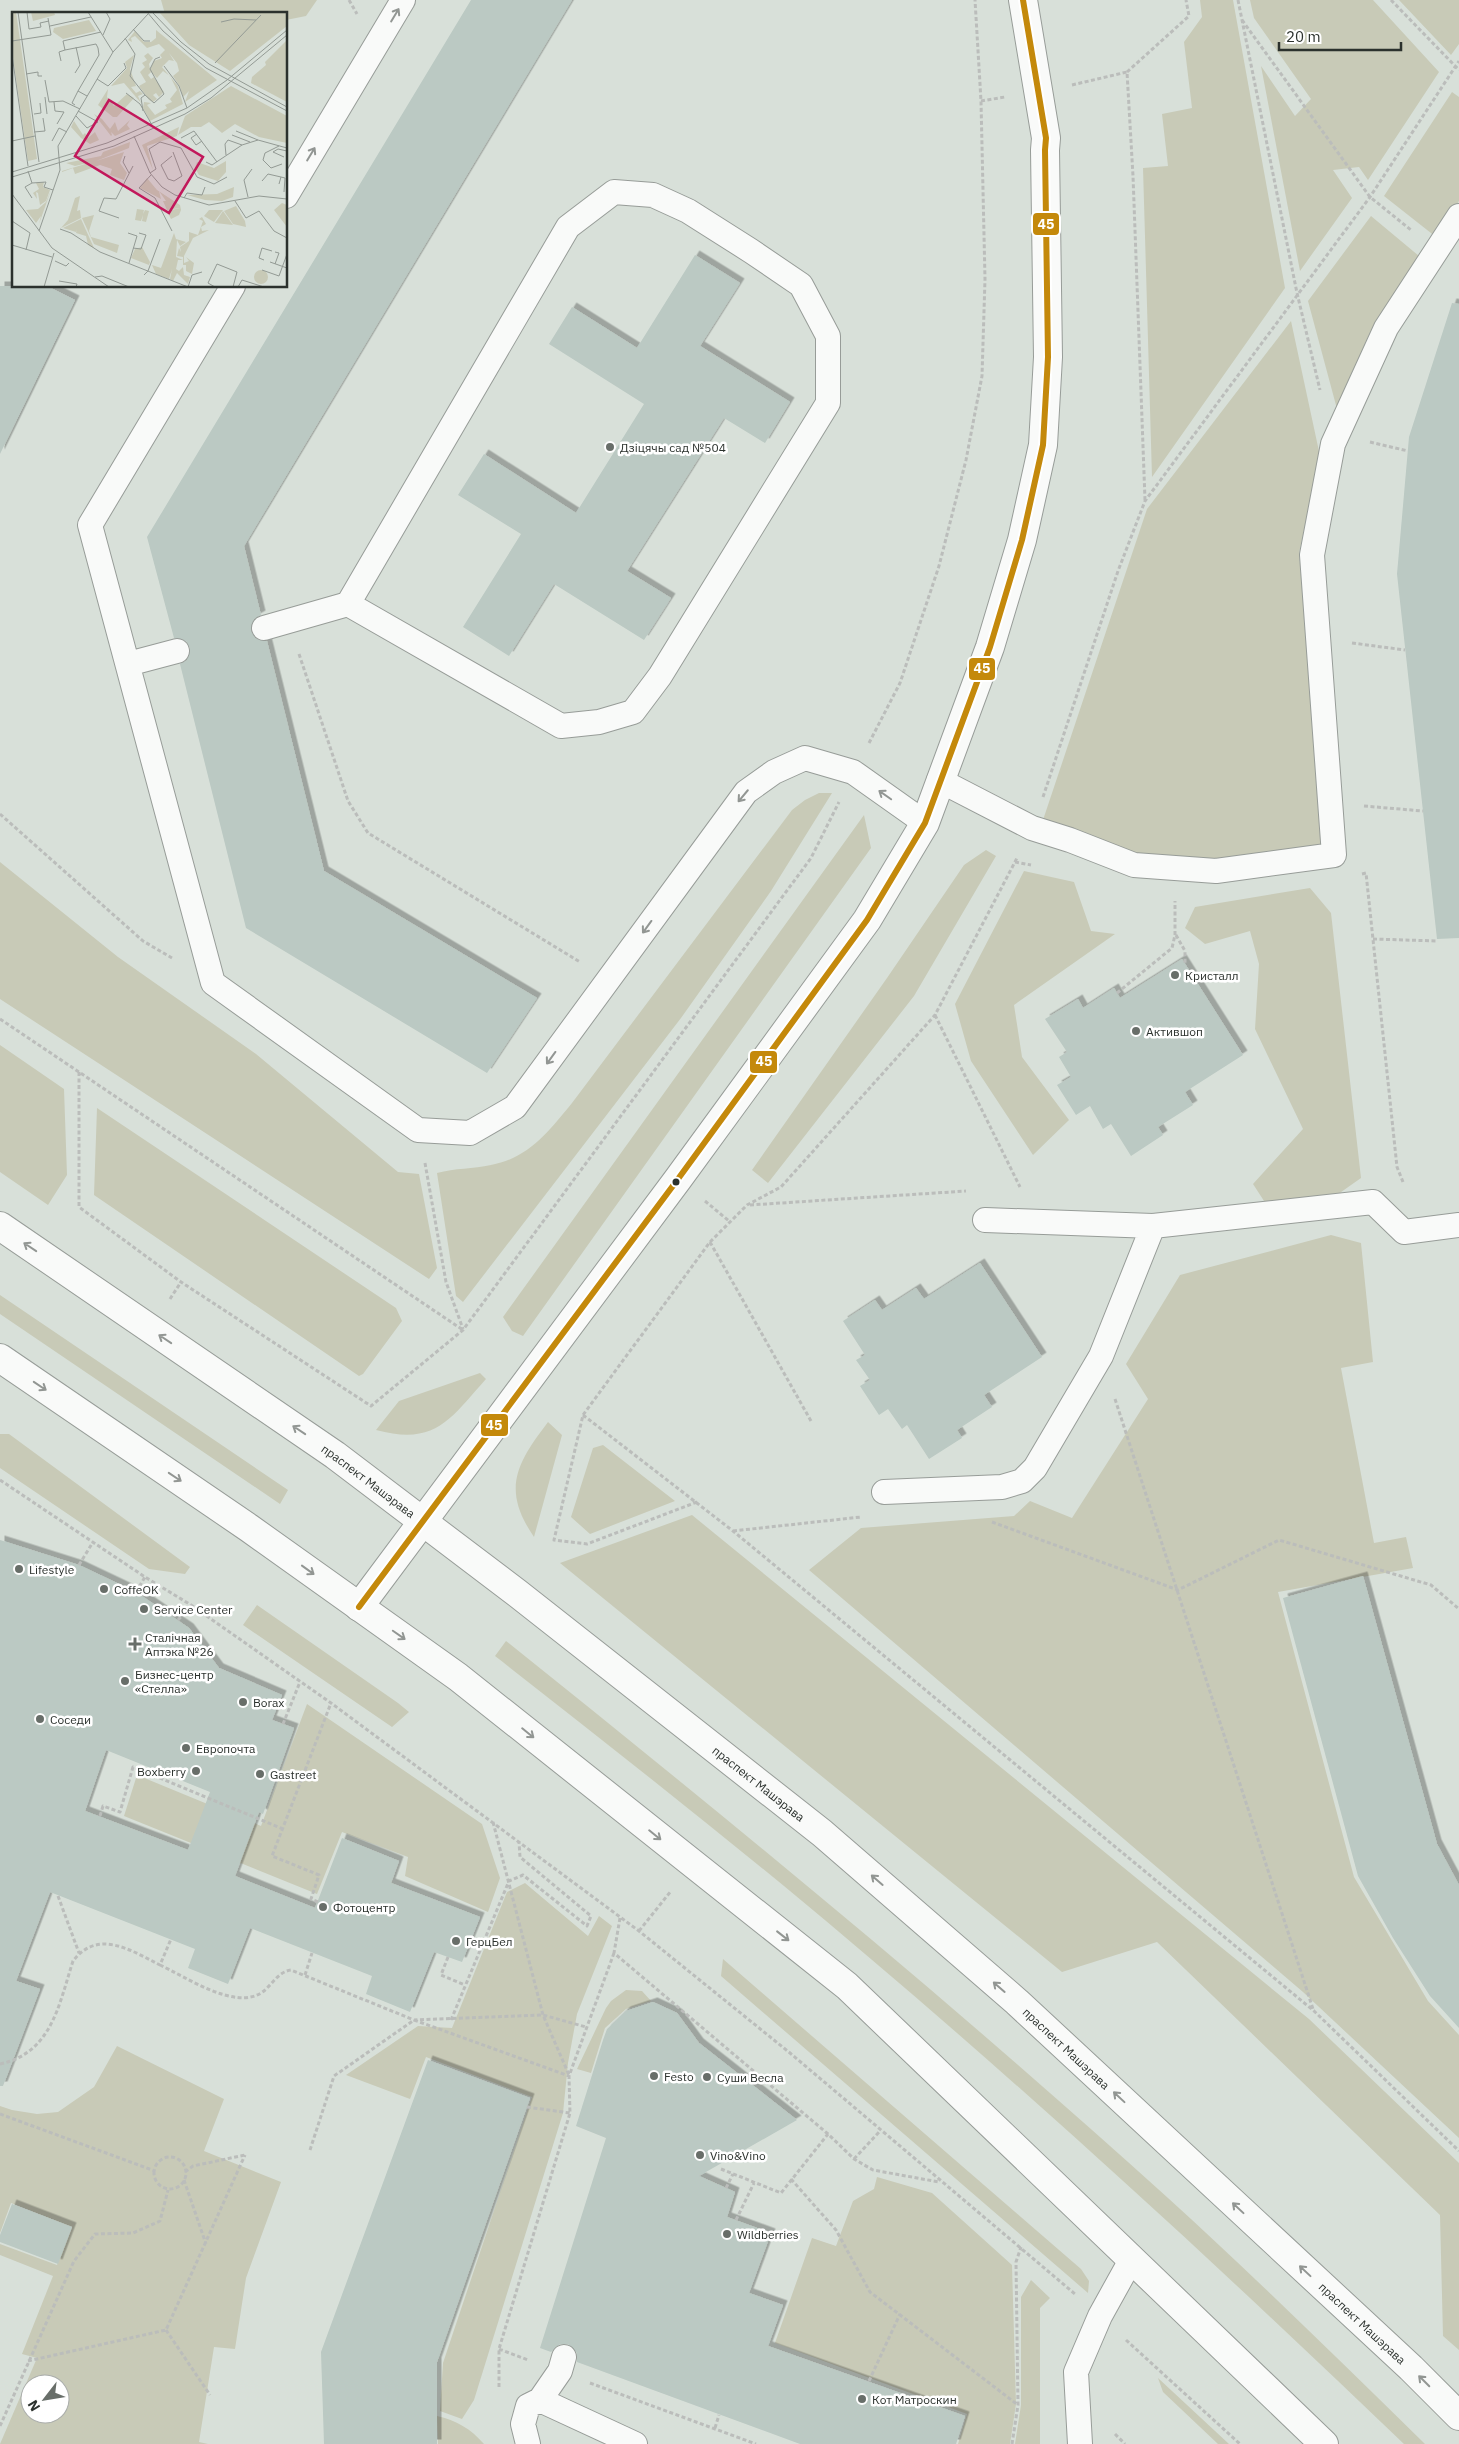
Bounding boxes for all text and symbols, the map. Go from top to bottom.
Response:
one-way arrow [390,8,400,22]
inset map [12,12,288,288]
scale bar [1279,20,1402,52]
text: 20 m [1286,27,1321,46]
one-way arrow [307,148,317,162]
line badge: 45 [1032,212,1060,236]
text: 45 [1038,215,1054,233]
place label: Дзіцячы сад №504 [620,440,726,455]
marker: Дзіцячы сад №504 [604,441,616,453]
line badge: 45 [968,657,996,681]
text: 45 [974,659,990,677]
one-way arrow [738,790,749,803]
one-way arrow [878,790,892,800]
one-way arrow [642,920,652,934]
place label: Кристалл [1185,968,1239,983]
marker: Кристалл [1169,969,1181,981]
place label: Актившоп [1146,1024,1203,1039]
marker: Актившоп [1130,1025,1142,1037]
line badge: 45 [749,1050,778,1074]
one-way arrow [546,1051,556,1065]
text: 45 [756,1052,772,1070]
unlabelled marker [671,1177,681,1187]
one-way arrow [23,1242,37,1252]
one-way arrow [158,1333,172,1343]
one-way arrow [33,1381,47,1391]
line badge: 45 [480,1413,509,1437]
text: 45 [486,1416,502,1434]
one-way arrow [292,1425,306,1435]
street label: праспект Машэрава [319,1441,419,1521]
one-way arrow [167,1473,181,1483]
place label: Lifestyle [29,1562,75,1577]
marker: Lifestyle [13,1563,25,1575]
one-way arrow [301,1565,315,1575]
place label: CoffeOK [114,1582,159,1597]
marker: CoffeOK [98,1583,110,1595]
place label: Service Center [154,1602,233,1617]
marker: Service Center [138,1603,150,1615]
place label: Сталічная Аптэка №26 [145,1630,214,1659]
one-way arrow [392,1630,406,1640]
marker: Сталічная Аптэка №26 [129,1638,141,1650]
place label: Бизнес-центр «Стелла» [135,1667,214,1696]
marker: Бизнес-центр «Стелла» [119,1675,131,1687]
place label: Borax [253,1695,284,1710]
marker: Borax [237,1696,249,1708]
place label: Соседи [50,1712,91,1727]
marker: Соседи [34,1713,46,1725]
one-way arrow [521,1728,534,1739]
place label: Европочта [196,1741,256,1756]
marker: Европочта [180,1742,192,1754]
street label: праспект Машэрава [710,1742,809,1825]
place label: Boxberry [137,1764,186,1779]
marker: Boxberry [190,1765,202,1777]
place label: Gastreet [270,1767,316,1782]
marker: Gastreet [254,1768,266,1780]
one-way arrow [648,1829,661,1840]
one-way arrow [870,1875,883,1886]
place label: Фотоцентр [333,1900,395,1915]
marker: Фотоцентр [317,1901,329,1913]
one-way arrow [776,1930,789,1941]
place label: ГерцБел [466,1934,513,1949]
marker: ГерцБел [450,1935,462,1947]
one-way arrow [993,1981,1006,1993]
street label: праспект Машэрава [1020,2004,1114,2092]
place label: Festo [664,2069,694,2084]
marker: Festo [648,2070,660,2082]
place label: Суши Весла [717,2070,784,2085]
marker: Суши Весла [701,2071,713,2083]
one-way arrow [1112,2091,1125,2103]
place label: Vino&Vino [710,2148,766,2163]
marker: Vino&Vino [694,2149,706,2161]
one-way arrow [1231,2202,1244,2214]
place label: Wildberries [737,2227,799,2242]
marker: Wildberries [721,2228,733,2240]
one-way arrow [1299,2265,1312,2277]
street label: праспект Машэрава [1316,2279,1410,2367]
north arrow [20,2374,70,2424]
one-way arrow [1418,2375,1431,2387]
place label: Кот Матроскин [872,2392,957,2407]
marker: Кот Матроскин [856,2393,868,2405]
text: N [24,2397,44,2415]

